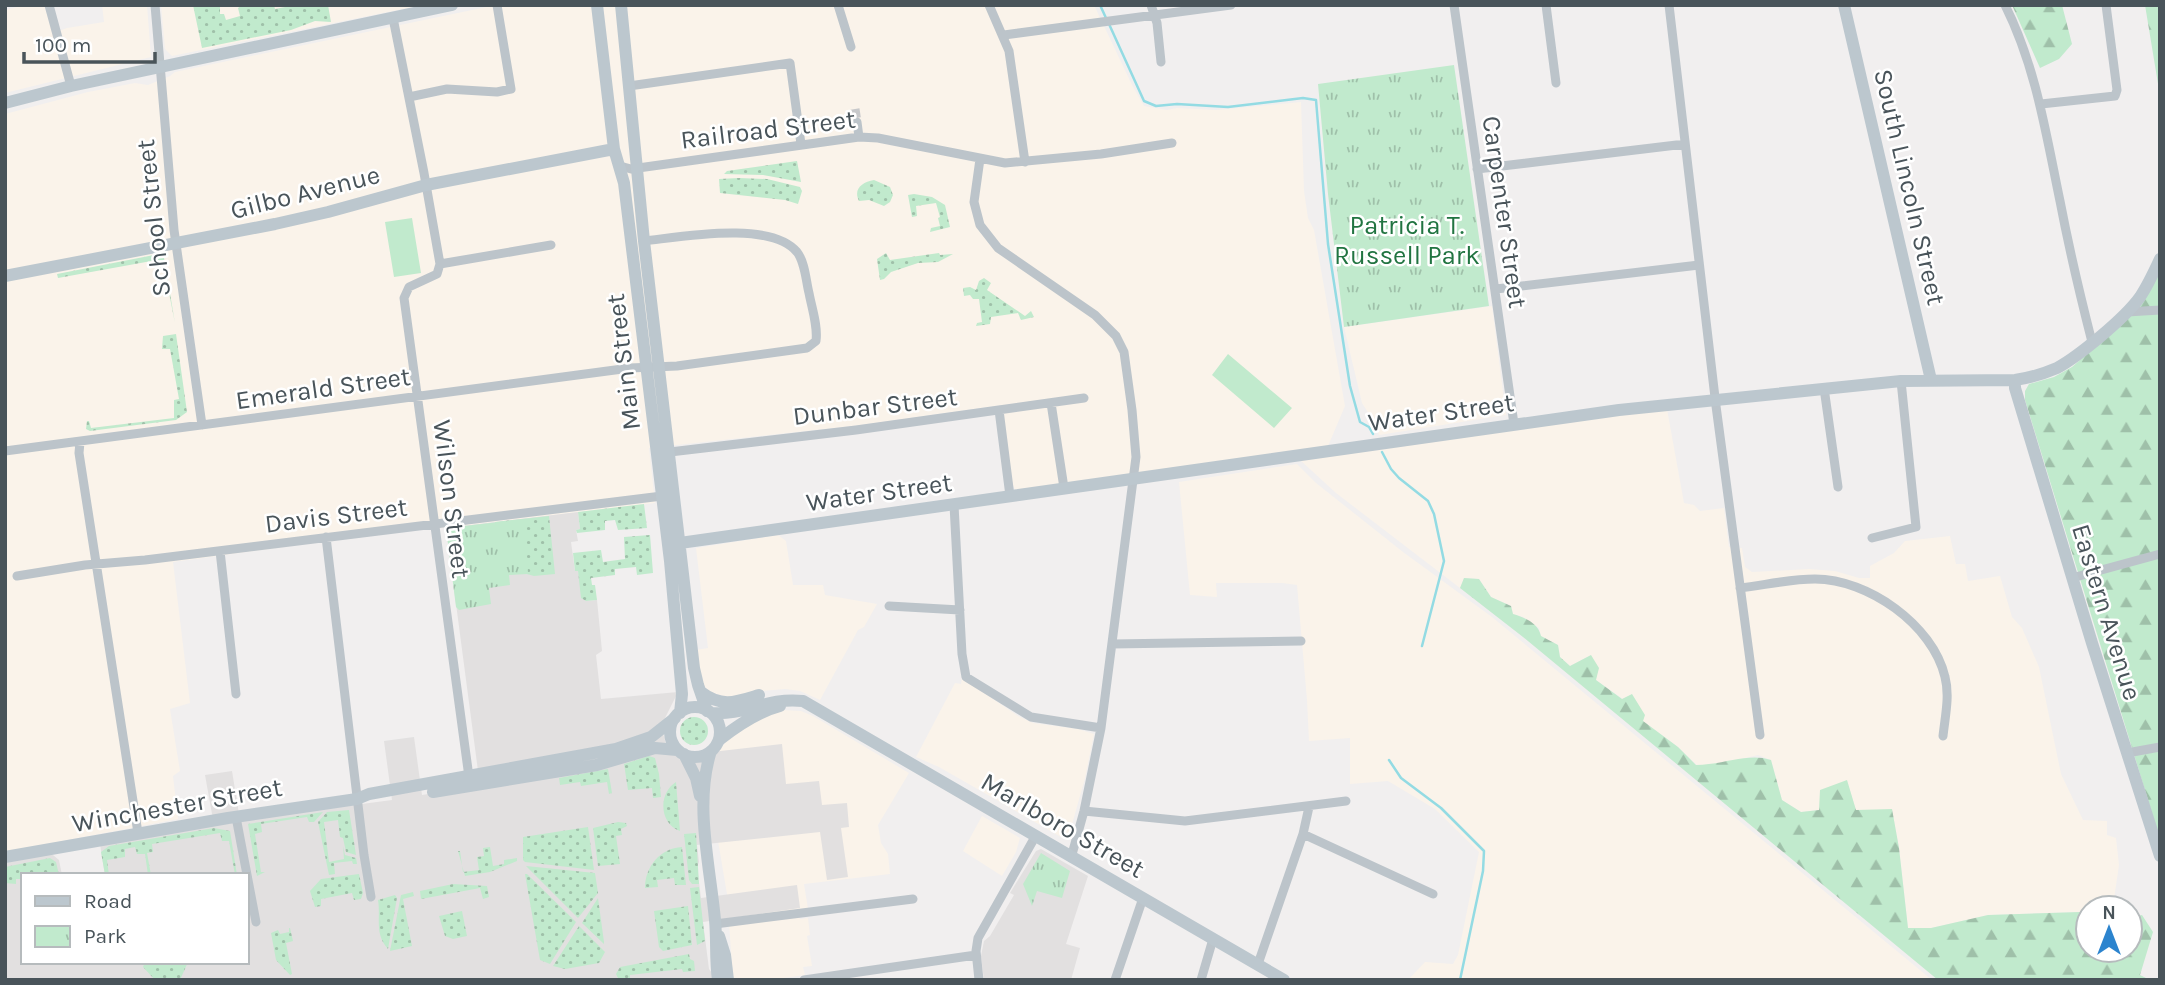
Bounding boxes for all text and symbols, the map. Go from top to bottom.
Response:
scale bar [24,21,156,65]
text: 100 m [35,33,92,57]
street label: South Lincoln Street [1867,66,1952,308]
street label: Railroad Street [679,103,858,156]
street label: Carpenter Street [1476,114,1533,310]
street label: School Street [130,138,177,298]
street label: Gilbo Avenue [227,159,383,226]
park label: Patricia T. Russell Park [1334,210,1480,271]
street label: Main Street [600,292,647,432]
street label: Emerald Street [234,361,413,416]
street label: Dunbar Street [791,381,959,432]
street label: Water Street [1366,387,1516,438]
street label: Wilson Street [426,418,477,580]
street label: Water Street [804,467,954,518]
street label: Davis Street [263,491,409,540]
street label: Eastern Avenue [2065,520,2148,704]
street label: Marlboro Street [975,766,1150,885]
street label: Winchester Street [70,772,285,839]
legend [21,873,248,964]
text: Road [84,889,132,913]
north arrow [2074,894,2144,964]
text: N [2102,902,2116,924]
text: Park [84,924,127,948]

